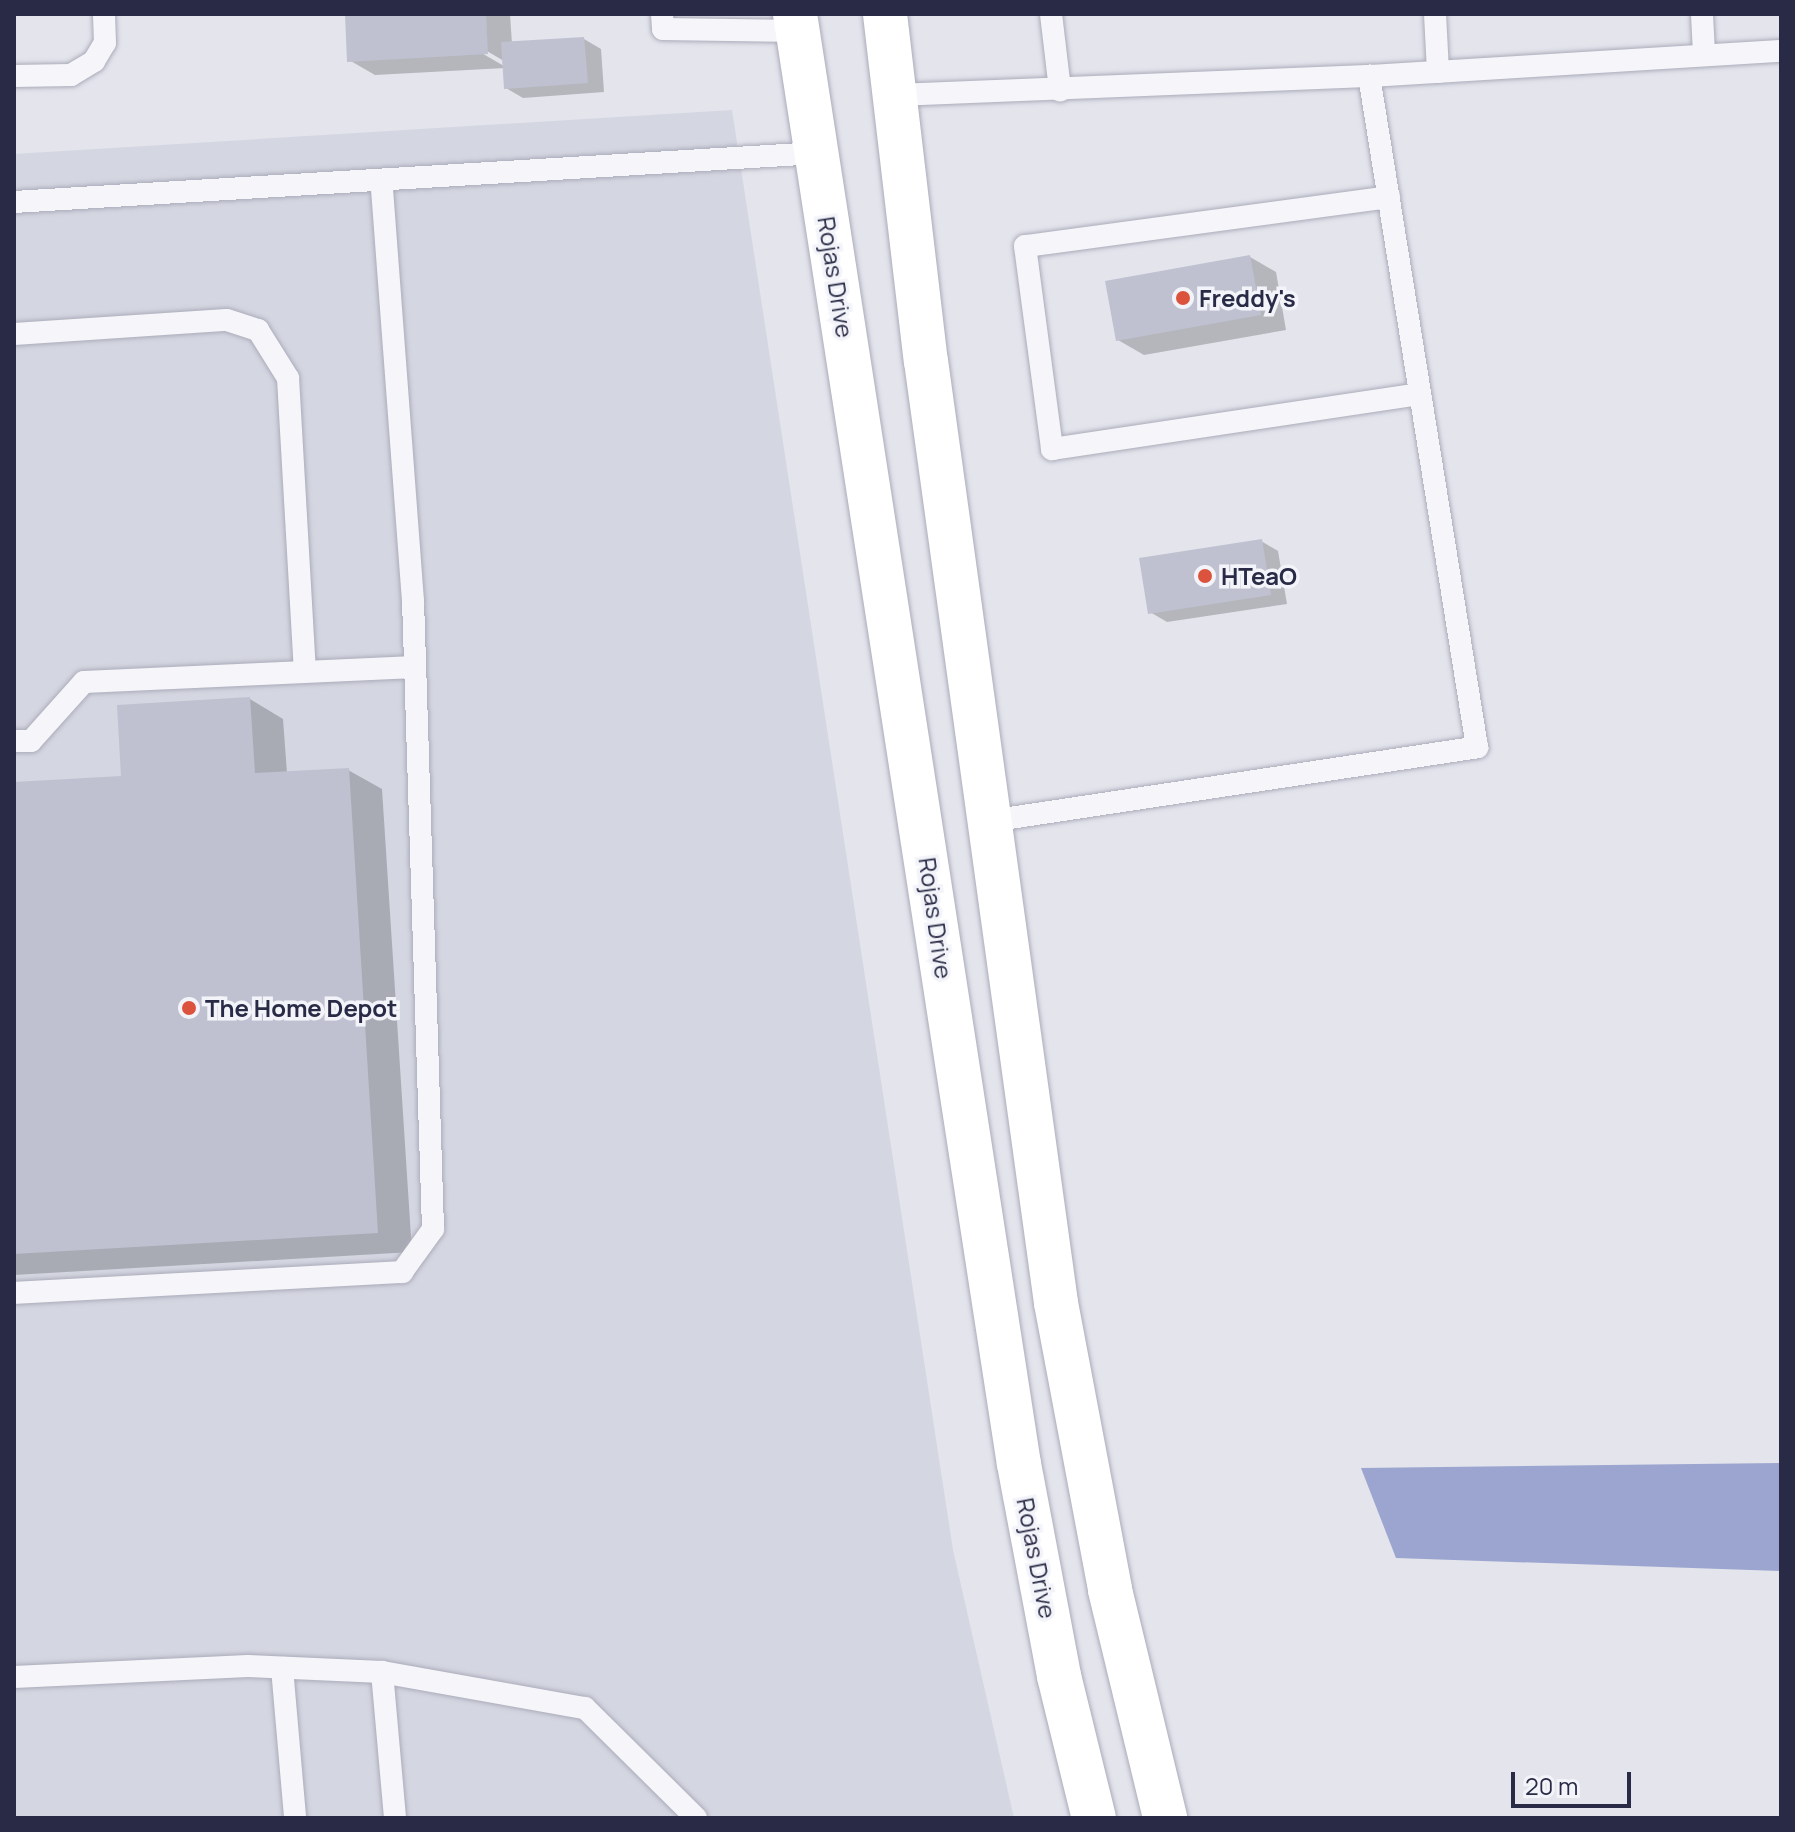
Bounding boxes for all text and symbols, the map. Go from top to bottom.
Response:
street label: Rojas Drive [812,214,860,340]
place label: Freddy's [1199,284,1296,312]
marker: Freddy's [1174,289,1192,307]
place label: HTeaO [1221,562,1297,590]
marker: HTeaO [1196,567,1214,585]
street label: Rojas Drive [913,855,959,981]
place label: The Home Depot [205,994,397,1022]
marker: The Home Depot [180,999,198,1017]
street label: Rojas Drive [1011,1495,1063,1621]
scale bar [1515,1756,1635,1806]
text: 20 m [1525,1769,1578,1802]

